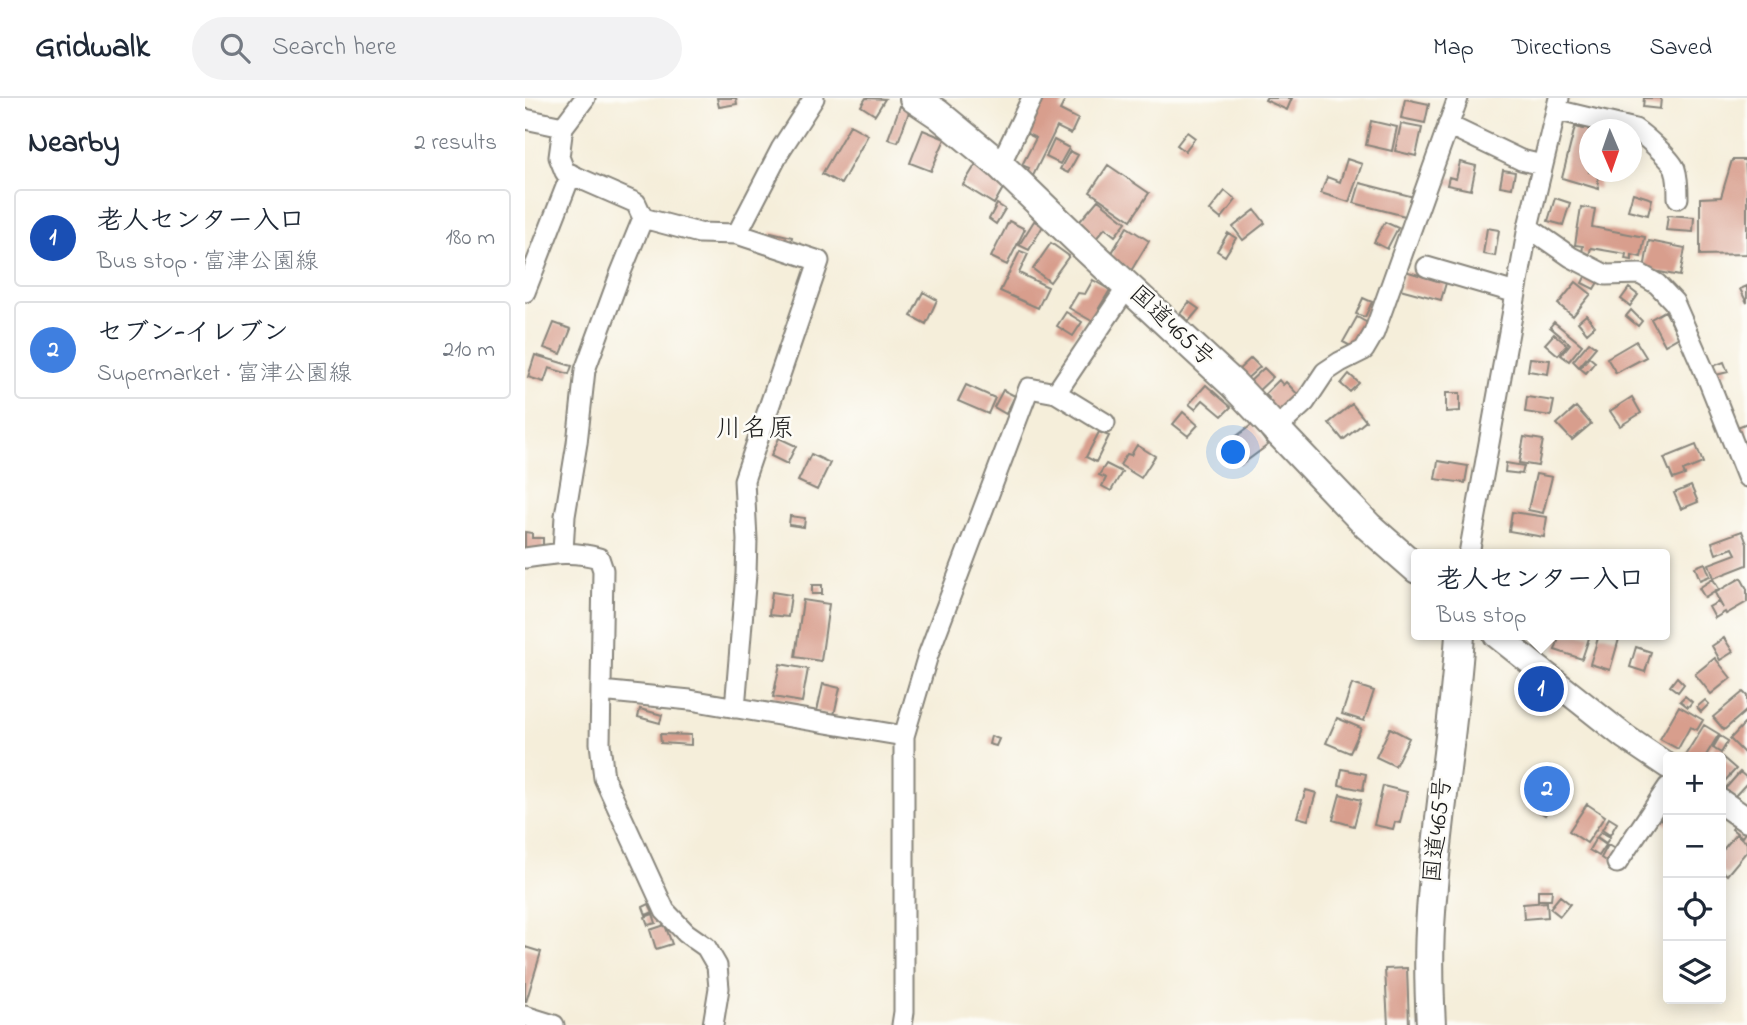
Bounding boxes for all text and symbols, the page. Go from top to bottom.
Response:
search box [192,17,682,80]
text: Gridwalk [35,24,150,72]
icon: search [216,29,254,67]
text: Search here [272,29,396,67]
text: Map [1433,31,1474,66]
text: Directions [1512,31,1611,66]
text: Saved [1649,31,1712,66]
north arrow [1579,119,1642,182]
text: Nearby [28,122,120,166]
text: 2 results [414,127,497,160]
text: 老人センター入口 [97,203,305,241]
text: 1 [49,222,57,255]
text: 180 m [446,222,495,255]
text: Bus stop · 富津公園線 [97,246,318,279]
street label: 国道465号 [1120,278,1222,376]
text: セブン-イレブン [97,315,289,353]
text: 2 [47,334,59,367]
text: 210 m [443,334,495,367]
text: Supermarket · 富津公園線 [97,358,352,391]
district label: 川名原 [716,411,794,449]
your location [1216,435,1250,469]
popup [1411,549,1670,640]
text: 老人センター入口 [1436,562,1645,600]
text: Bus stop [1436,600,1526,633]
pin: 1 [1518,663,1564,715]
map controls [1663,752,1726,1004]
button: + [1663,752,1726,815]
pin: 2 [1524,763,1570,815]
street label: 国道465号 [1416,775,1462,885]
button: − [1663,815,1726,878]
button: locate [1663,878,1726,941]
button: layers [1663,941,1726,1004]

